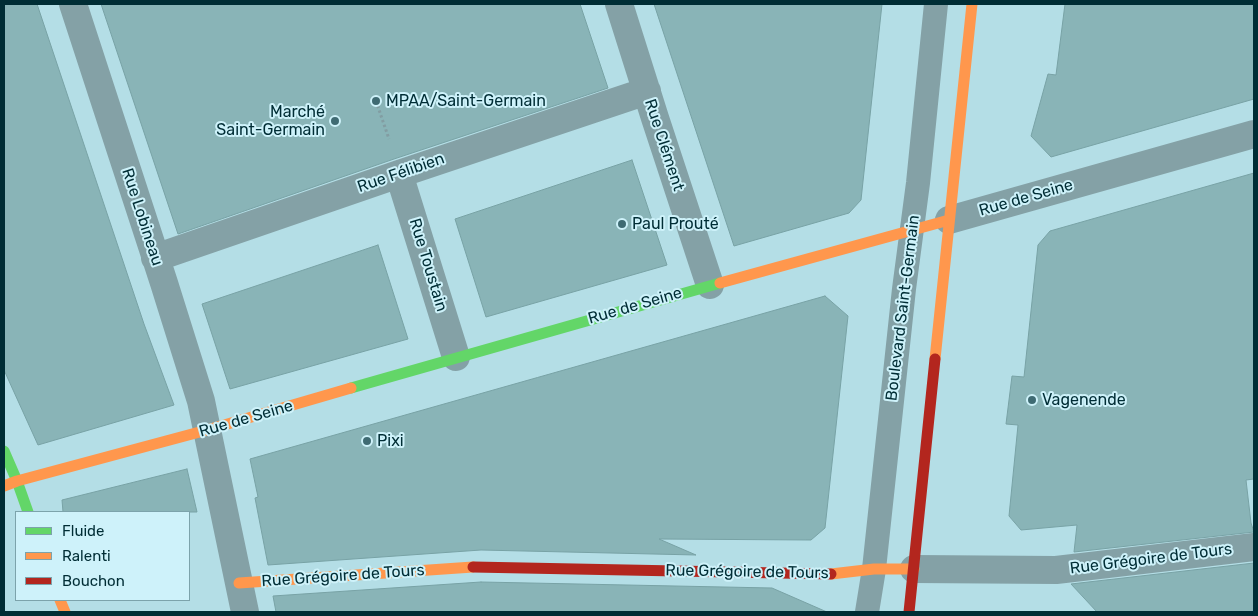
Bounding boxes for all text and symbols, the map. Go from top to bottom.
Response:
place label: MPAA/Saint-Germain [386,91,546,111]
marker: MPAA/Saint-Germain [370,95,382,107]
street label: Rue Clément [640,97,688,193]
place label: Marché Saint-Germain [216,102,325,140]
marker: Marché Saint-Germain [329,115,341,127]
street label: Rue Félibien [355,149,447,197]
street label: Rue Lobineau [117,166,167,268]
street label: Rue de Seine [977,175,1075,221]
place label: Paul Prouté [632,214,719,234]
street label: Boulevard Saint-Germain [882,214,924,402]
street label: Rue Toustain [405,216,451,314]
marker: Paul Prouté [616,218,628,230]
street label: Rue de Seine [586,283,684,329]
place label: Vagenende [1042,390,1126,410]
marker: Vagenende [1026,394,1038,406]
street label: Rue de Seine [197,396,295,442]
place label: Pixi [377,431,404,451]
marker: Pixi [361,435,373,447]
legend [15,511,190,601]
text: Fluide [62,522,104,540]
street label: Rue Grégoire de Tours [1069,540,1233,578]
text: Ralenti [62,547,111,565]
street label: Rue Grégoire de Tours [261,561,425,591]
street label: Rue Grégoire de Tours [665,561,829,583]
text: Bouchon [62,572,125,590]

